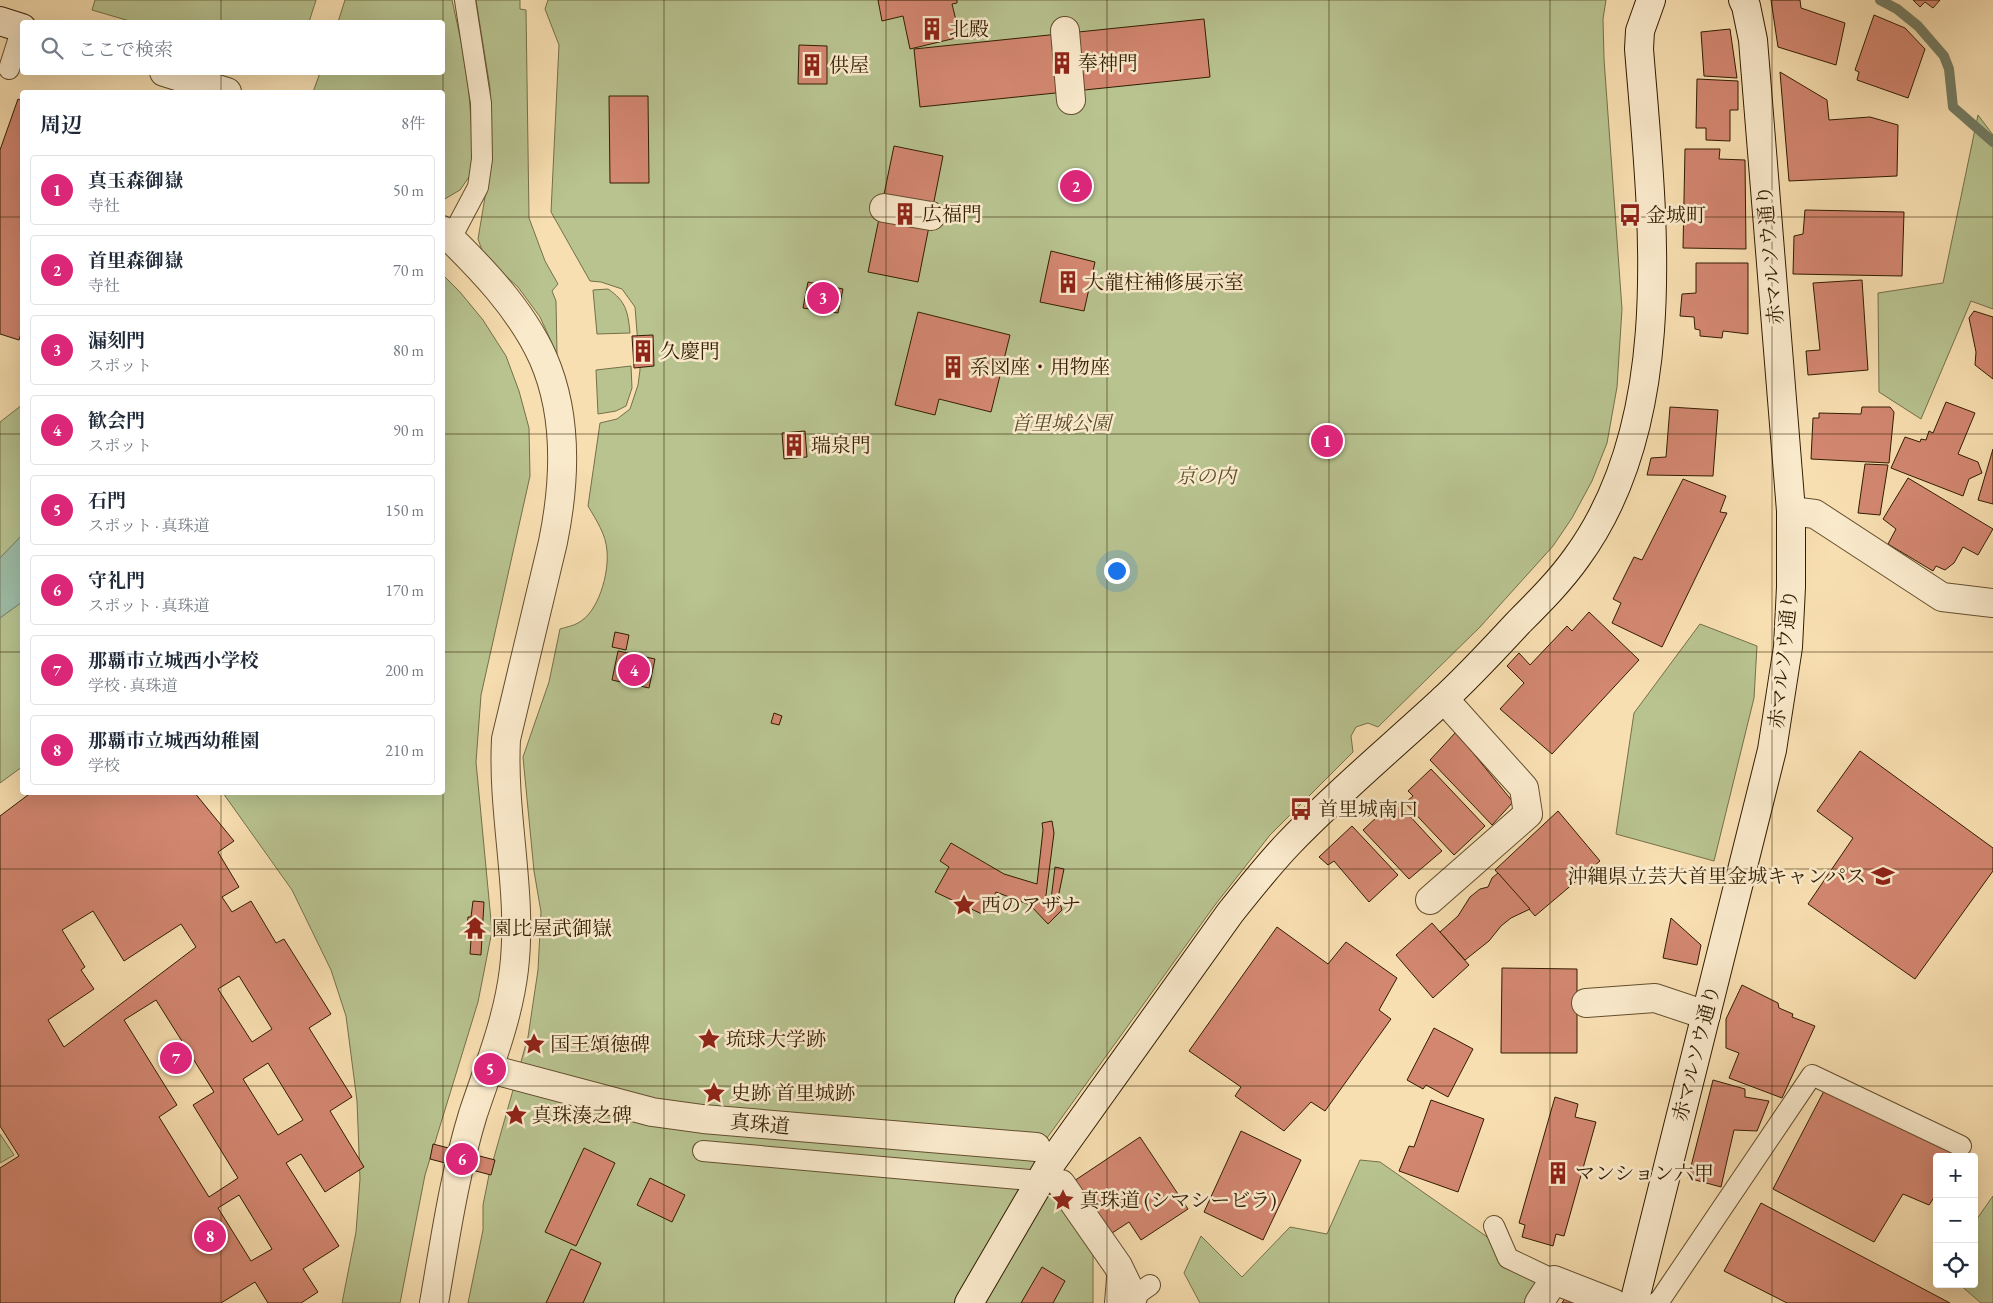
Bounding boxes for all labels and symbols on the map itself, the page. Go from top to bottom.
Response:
building icon: 北殿 [919,16,945,42]
place label: 北殿 [949,16,989,42]
building icon: 奉神門 [1049,50,1075,76]
place label: 奉神門 [1078,50,1138,76]
building icon: 供屋 [799,52,825,78]
place label: 供屋 [829,52,869,78]
pin: 2 [1060,167,1092,205]
street label: 赤マルソウ通り [1751,184,1789,326]
building icon: 広福門 [892,201,918,227]
place label: 広福門 [922,201,982,227]
bus stop icon: 金城町 [1617,202,1643,228]
place label: 金城町 [1646,202,1706,228]
building icon: 大龍柱補修展示室 [1055,269,1081,295]
place label: 大龍柱補修展示室 [1084,269,1244,295]
pin: 3 [807,279,839,317]
building icon: 久慶門 [630,338,656,364]
place label: 久慶門 [660,338,720,364]
building icon: 系図座・用物座 [940,354,966,380]
place label: 系図座・用物座 [970,354,1110,380]
park label: 首里城公園 [1011,410,1114,436]
pin: 1 [1311,422,1343,460]
building icon: 瑞泉門 [781,432,807,458]
place label: 瑞泉門 [811,432,871,458]
park label: 京の内 [1176,463,1238,489]
your location [1104,558,1130,584]
street label: 赤マルソウ通り [1763,588,1803,730]
pin: 4 [618,651,650,689]
bus stop icon: 首里城南口 [1288,796,1314,822]
place label: 首里城南口 [1318,796,1418,822]
place label: 沖縄県立芸大首里金城キャンパス [1567,863,1866,889]
school or university icon: 沖縄県立芸大首里金城キャンパス [1870,863,1896,889]
place icon: 西のアザナ [951,892,977,918]
place label: 西のアザナ [981,892,1081,918]
temple icon: 園比屋武御嶽 [462,915,488,941]
place label: 園比屋武御嶽 [492,915,612,941]
street label: 赤マルソウ通り [1666,982,1726,1124]
place icon: 琉球大学跡 [696,1026,722,1052]
place label: 琉球大学跡 [726,1026,826,1052]
place icon: 国王頌徳碑 [521,1031,547,1057]
place label: 国王頌徳碑 [550,1031,650,1057]
pin: 7 [160,1039,192,1077]
pin: 5 [474,1050,506,1088]
place icon: 史跡 首里城跡 [701,1080,727,1106]
place label: 史跡 首里城跡 [731,1080,855,1106]
place icon: 真珠湊之碑 [503,1102,529,1128]
place label: 真珠湊之碑 [532,1102,632,1128]
street label: 真珠道 [729,1108,791,1140]
pin: 6 [446,1140,478,1178]
building icon: マンション六甲 [1545,1160,1571,1186]
place label: マンション六甲 [1575,1160,1714,1186]
place icon: 真珠道 (シマシービラ) [1050,1187,1076,1213]
place label: 真珠道 (シマシービラ) [1080,1187,1277,1213]
pin: 8 [194,1217,226,1255]

